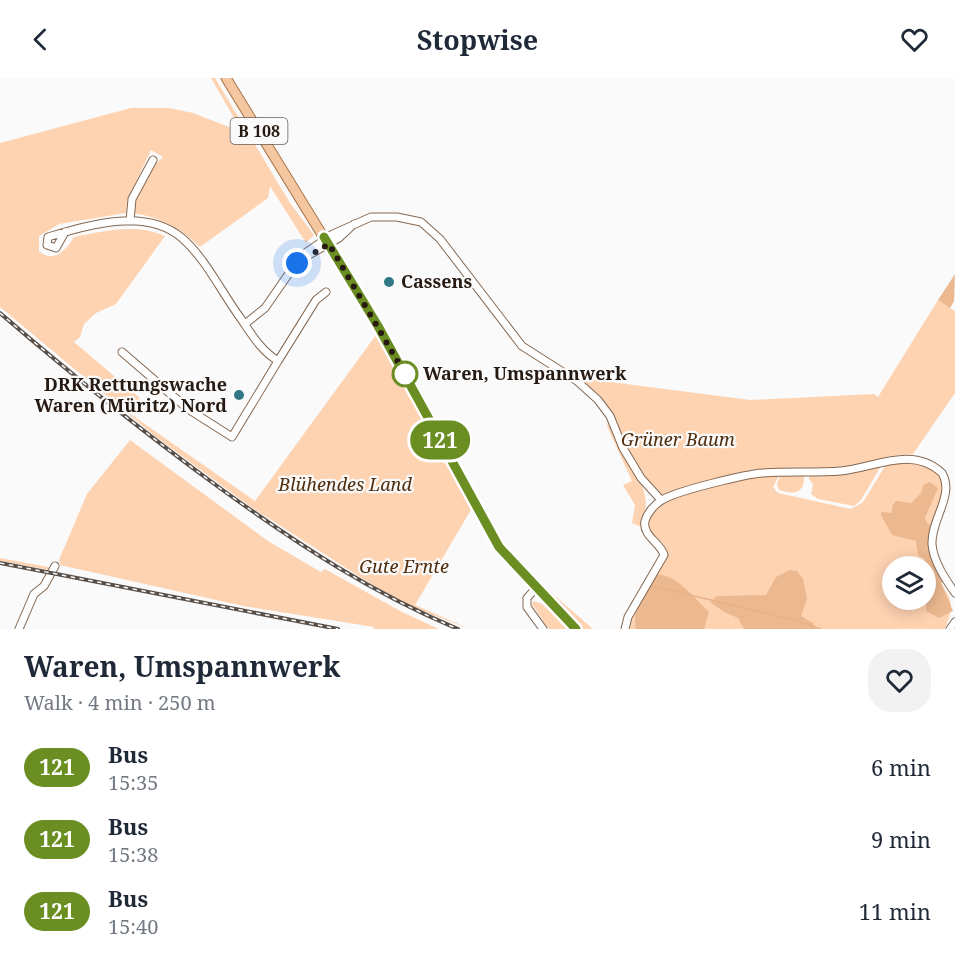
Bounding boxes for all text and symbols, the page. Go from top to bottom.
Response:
text: Stopwise [417,21,538,58]
icon: back [24,23,57,56]
icon: heart [898,23,931,56]
road number: B 108 [230,118,288,144]
your location [282,248,312,278]
place label: Cassens [401,269,472,293]
marker: Cassens [382,275,396,289]
marker: Waren, Umspannwerk [392,361,418,387]
place label: Waren, Umspannwerk [423,361,627,385]
place label: DRK Rettungswache Waren (Müritz) Nord [35,372,227,417]
marker: DRK Rettungswache Waren (Müritz) Nord [232,388,246,402]
line badge: 121 [406,420,474,460]
text: 121 [422,426,458,454]
park label: Grüner Baum [621,427,735,451]
park label: Blühendes Land [277,472,412,496]
park label: Gute Ernte [359,554,449,578]
map controls [882,556,936,610]
button: layers [882,556,936,610]
text: Waren, Umspannwerk [24,647,340,685]
button: heart [868,649,931,712]
text: Walk · 4 min · 250 m [24,689,216,716]
text: Bus [108,739,148,769]
text: 6 min [871,752,931,782]
text: 121 [39,753,75,781]
text: 15:35 [108,769,158,796]
text: Bus [108,811,148,841]
text: 9 min [871,824,931,854]
text: 121 [39,825,75,853]
text: 15:38 [108,841,158,868]
text: Bus [108,883,148,913]
text: 11 min [859,896,931,926]
text: 121 [39,897,75,925]
text: 15:40 [108,913,158,940]

